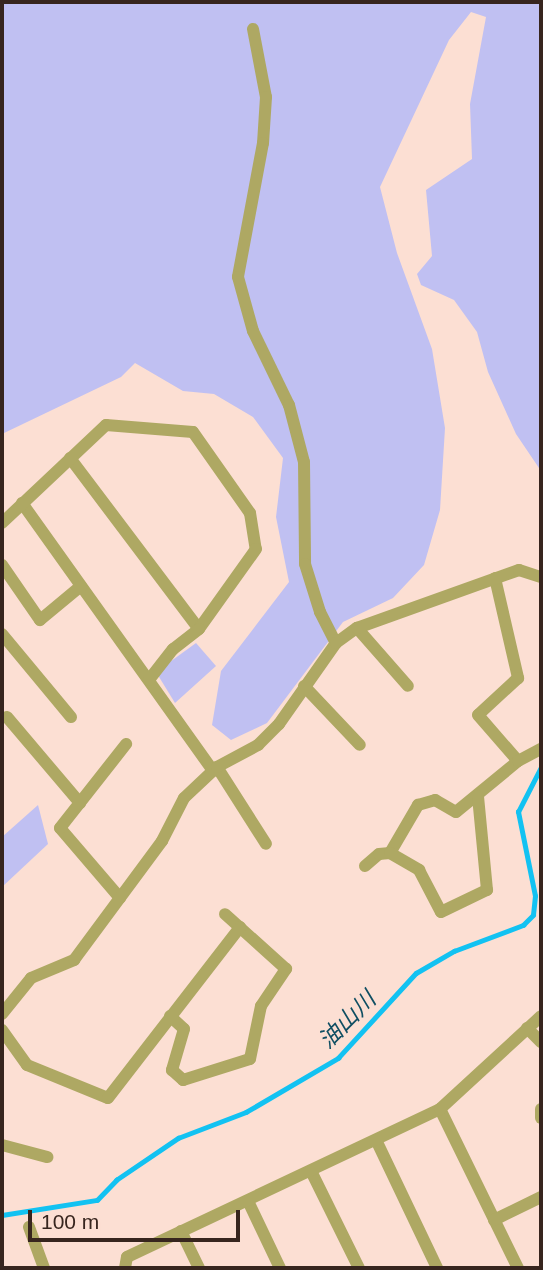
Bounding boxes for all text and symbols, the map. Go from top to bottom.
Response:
water label: 油山川 [313,986,381,1054]
scale bar [32,1196,243,1240]
text: 100 m [41,1210,99,1233]

